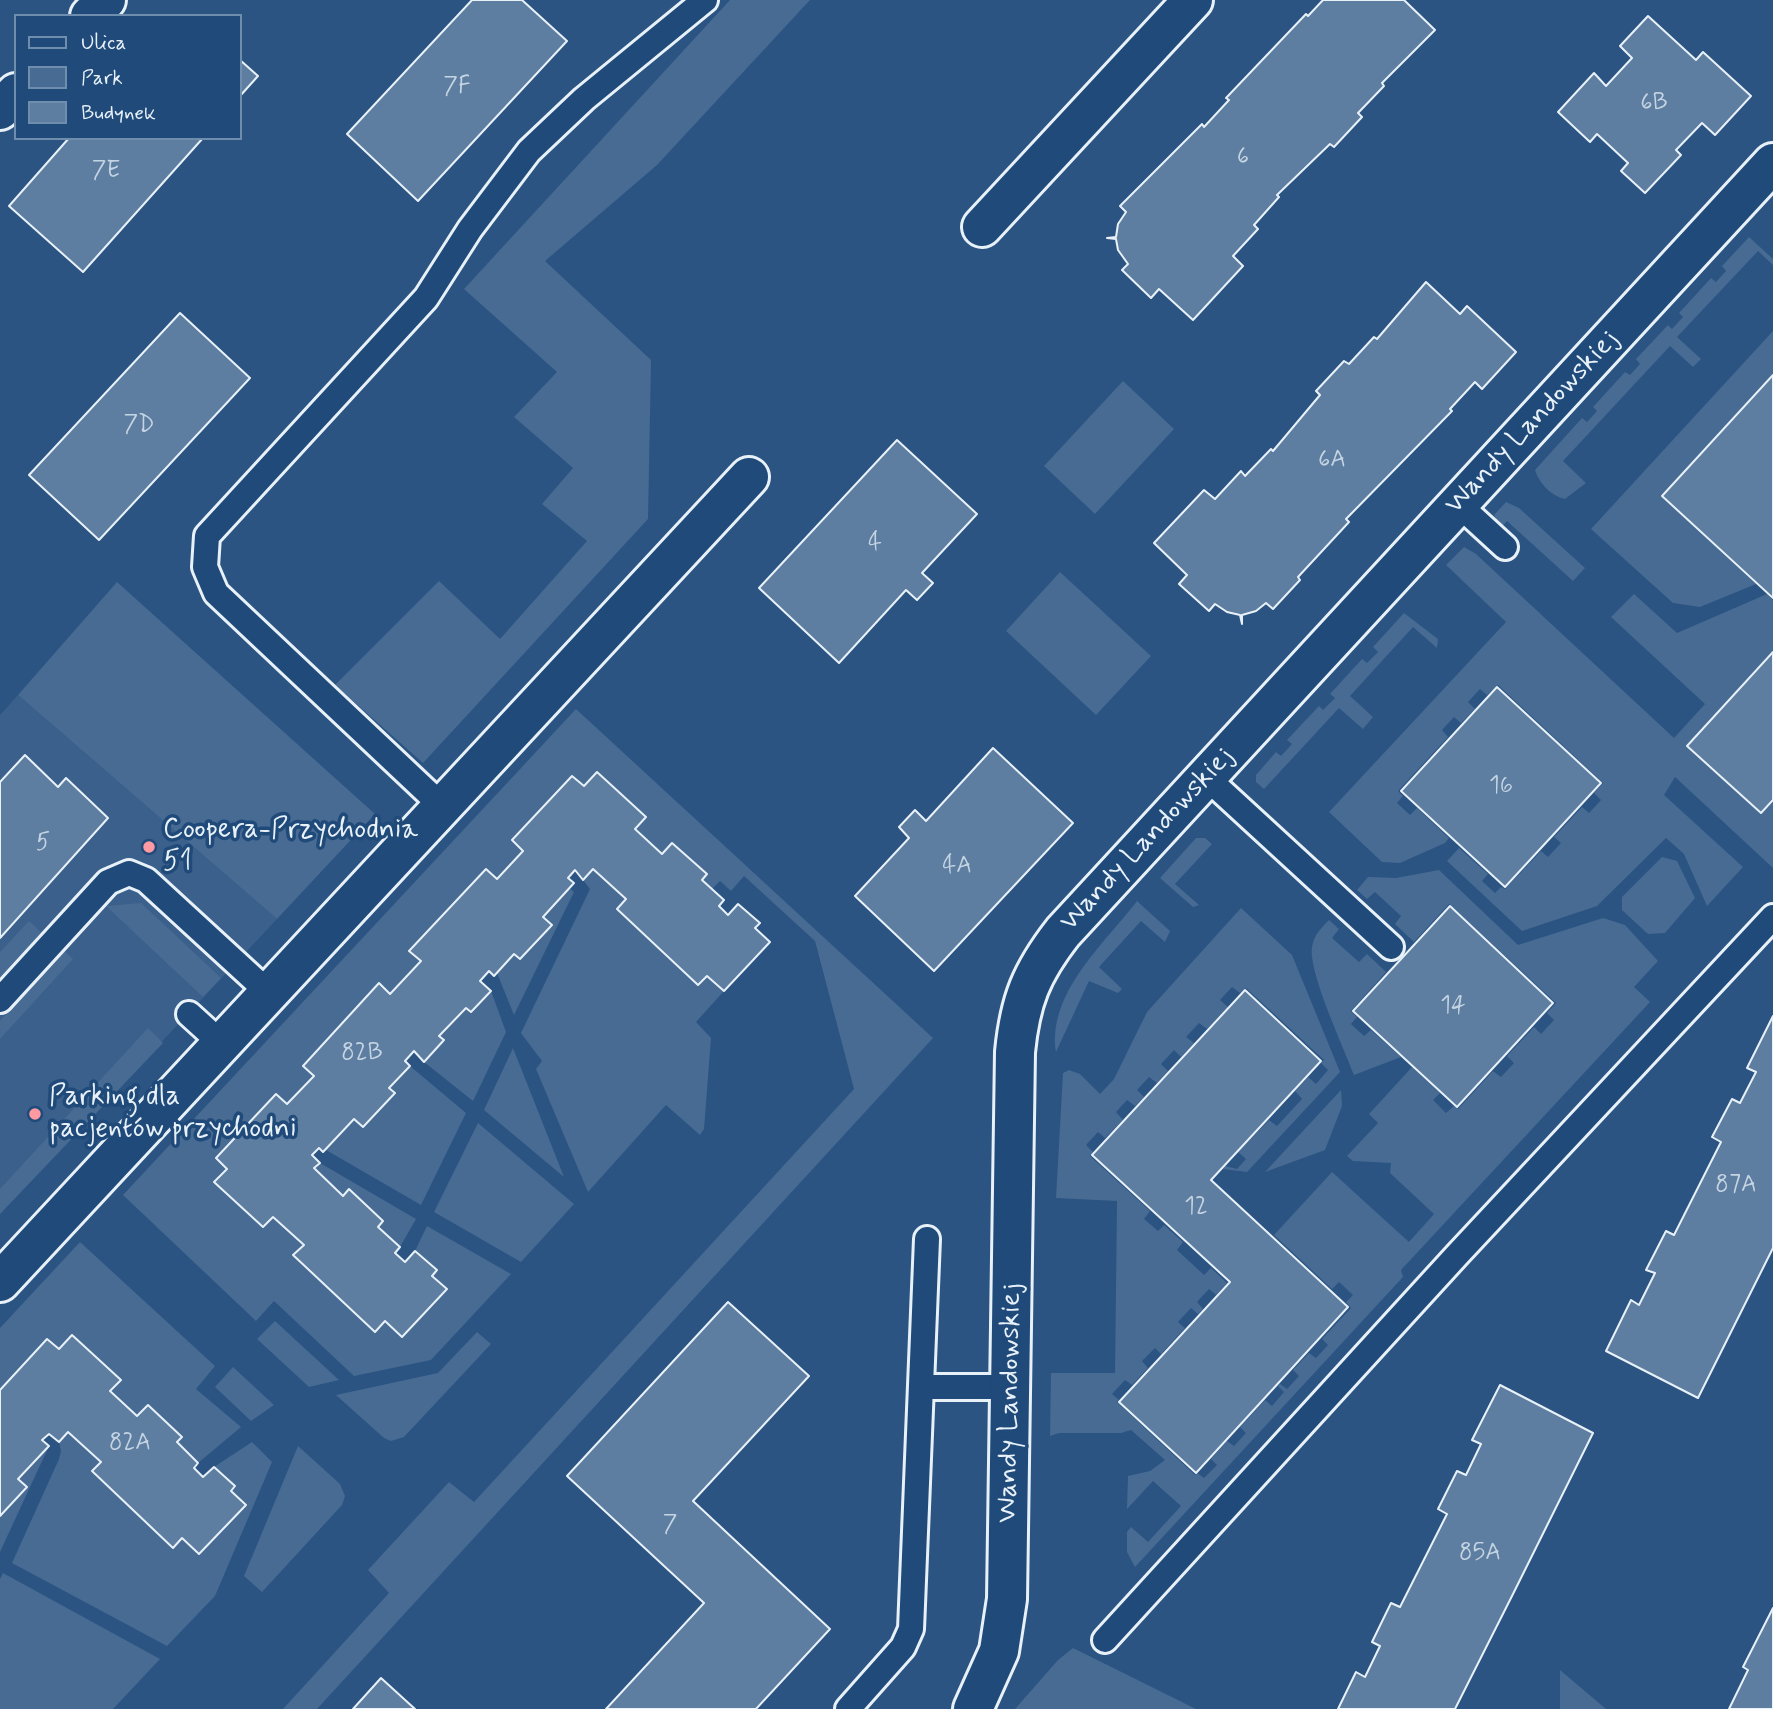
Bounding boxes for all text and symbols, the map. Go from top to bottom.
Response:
legend [14,14,242,140]
text: Ulica [81,29,126,57]
text: Park [81,64,123,92]
house number: 7F [443,74,471,102]
house number: 6B [1640,90,1668,118]
text: Budynek [81,99,156,127]
house number: 6 [1237,144,1249,172]
house number: 7E [92,158,120,186]
street label: Wandy Landowskiej [1439,324,1627,522]
house number: 7D [123,412,155,440]
house number: 6A [1318,447,1346,475]
house number: 4 [868,530,882,558]
street label: Wandy Landowskiej [1054,741,1242,939]
house number: 16 [1489,773,1513,801]
place label: Coopera-Przychodnia 51 [163,814,418,880]
house number: 5 [36,830,50,858]
marker: Coopera-Przychodnia 51 [141,839,157,855]
house number: 4A [942,853,972,881]
house number: 14 [1440,993,1466,1021]
house number: 82B [341,1040,383,1068]
place label: Parking dla pacjentów przychodni [49,1081,296,1147]
marker: Parking dla pacjentów przychodni [27,1106,43,1122]
house number: 87A [1715,1172,1757,1200]
house number: 12 [1184,1194,1208,1222]
street label: Wandy Landowskiej [992,1283,1030,1523]
house number: 82A [109,1430,151,1458]
house number: 7 [663,1512,677,1540]
house number: 85A [1459,1540,1501,1568]

